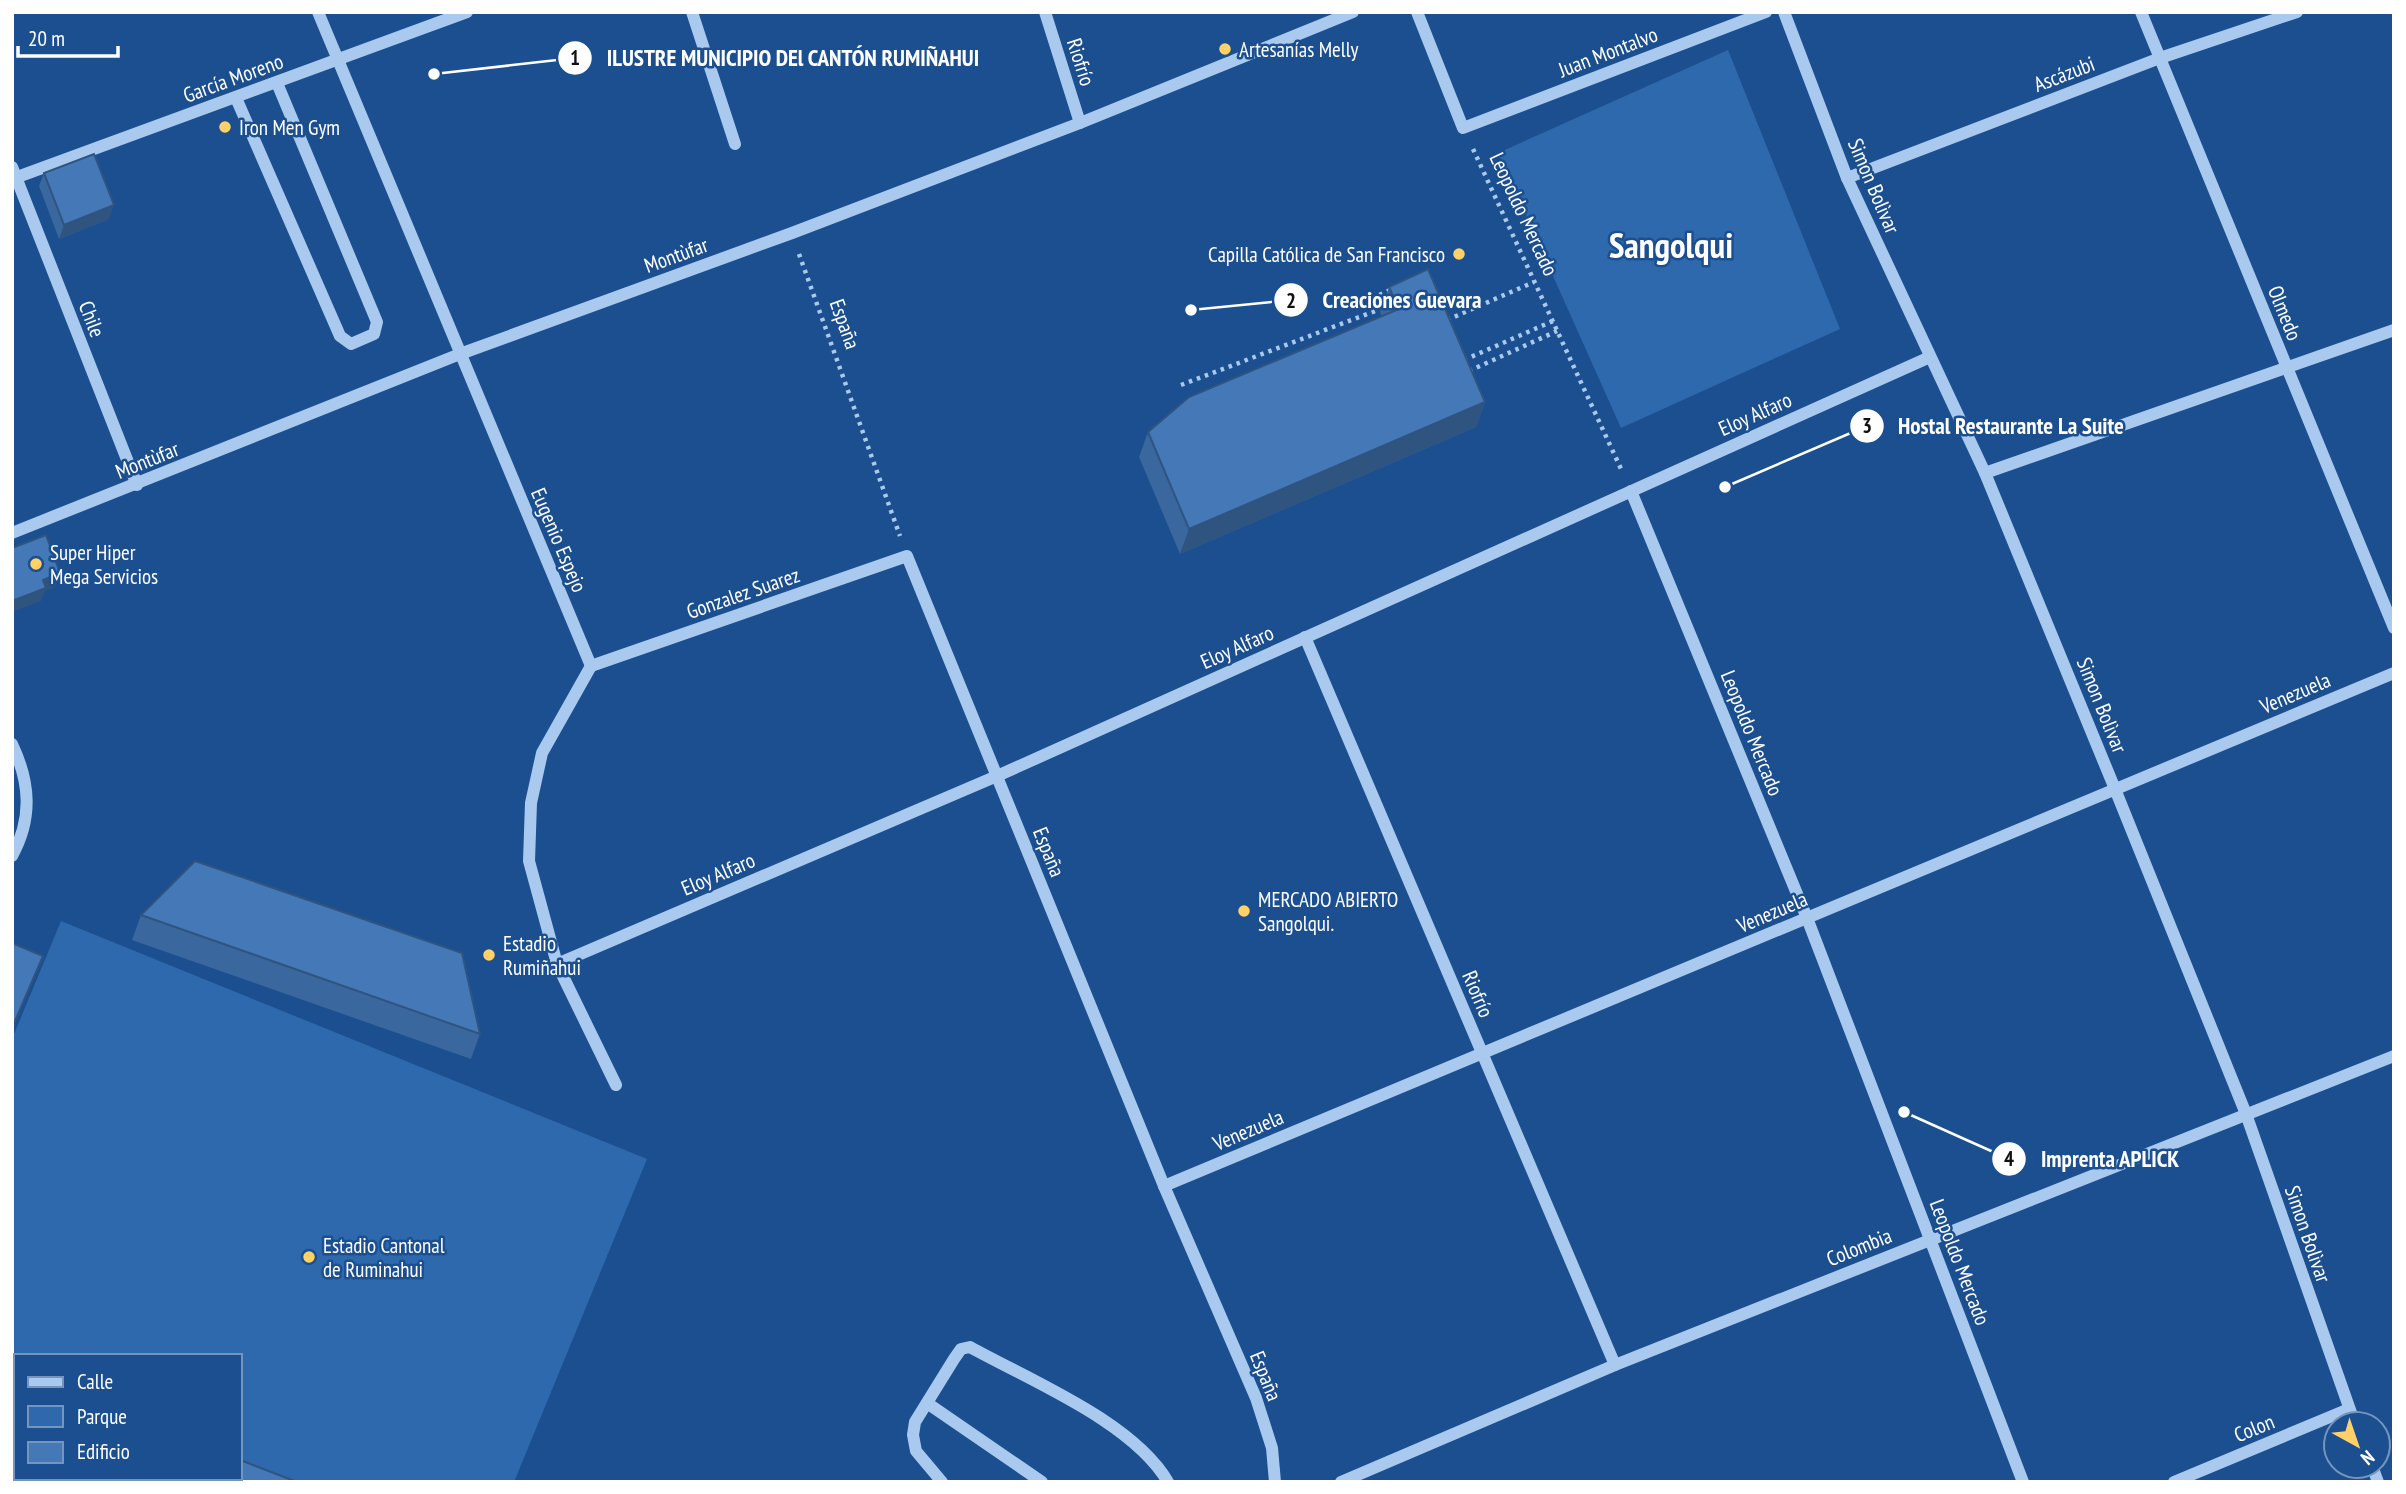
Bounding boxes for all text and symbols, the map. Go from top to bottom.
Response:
scale bar [18,14,117,58]
street label: Juan Montalvo [1554,21,1661,84]
text: 20 m [28,25,65,52]
street label: Riofrío [1061,35,1101,89]
callout: ILUSTRE MUNICIPIO DEl CANTÓN RUMIÑAHUI [557,36,993,80]
place label: Artesanías Melly [1239,36,1359,63]
marker: Artesanías Melly [1217,41,1233,57]
text: ILUSTRE MUNICIPIO DEl CANTÓN RUMIÑAHUI [607,43,979,72]
text: 1 [570,44,580,71]
street label: García Moreno [179,47,287,109]
street label: Ascázubi [2030,50,2098,98]
place label: Iron Men Gym [239,114,340,141]
marker: Iron Men Gym [217,119,233,135]
street label: Simon Bolìvar [1842,134,1906,238]
street label: Leopoldo Mercado [1484,148,1564,280]
district label: Sangolqui [1609,222,1733,268]
street label: Montùfar [640,231,712,279]
place label: Capilla Católica de San Francisco [1208,241,1445,268]
marker: Capilla Católica de San Francisco [1451,246,1467,262]
callout: Creaciones Guevara [1274,278,1496,322]
street label: Olmedo [2262,282,2308,344]
text: Creaciones Guevara [1323,285,1481,314]
text: 2 [1286,287,1296,314]
street label: España [824,295,866,353]
street label: Chile [73,297,111,341]
street label: Eloy Alfaro [1714,386,1796,442]
callout: Hostal Restaurante La Suite [1849,404,2138,448]
text: Hostal Restaurante La Suite [1898,411,2124,440]
text: 3 [1862,412,1872,439]
street label: Montùfar [111,435,183,485]
street label: Eugenio Espejo [525,484,593,596]
place label: Super Hiper Mega Servicios [50,539,158,590]
marker: Super Hiper Mega Servicios [28,556,44,572]
street label: Gonzalez Suarez [683,561,803,625]
street label: Eloy Alfaro [1196,619,1278,675]
street label: Simon Bolìvar [2071,653,2133,757]
street label: Leopoldo Mercado [1715,666,1789,800]
street label: Venezuela [2255,666,2334,720]
street label: España [1027,823,1071,881]
street label: Eloy Alfaro [677,846,759,902]
street label: Venezuela [1732,885,1811,939]
place label: MERCADO ABIERTO Sangolqui. [1258,886,1398,937]
marker: MERCADO ABIERTO Sangolqui. [1236,903,1252,919]
place label: Estadio Rumiñahui [503,930,581,981]
marker: Estadio Rumiñahui [481,947,497,963]
street label: Riofrío [1456,967,1500,1021]
street label: Venezuela [1208,1103,1287,1157]
callout: Imprenta APLICK [1991,1137,2193,1181]
text: Imprenta APLICK [2041,1144,2179,1173]
text: 4 [2004,1145,2014,1172]
street label: Simon Bolìvar [2279,1182,2337,1286]
street label: Leopoldo Mercado [1924,1195,1996,1329]
street label: Colombia [1823,1222,1895,1272]
place label: Estadio Cantonal de Ruminahui [323,1232,445,1283]
marker: Estadio Cantonal de Ruminahui [301,1249,317,1265]
street label: España [1244,1347,1288,1405]
legend [14,1354,242,1480]
text: Calle [77,1368,113,1395]
text: Parque [77,1403,127,1430]
street label: Colon [2230,1408,2278,1448]
north arrow [2322,1410,2392,1480]
text: Edificio [77,1438,130,1465]
text: N [2356,1446,2380,1471]

